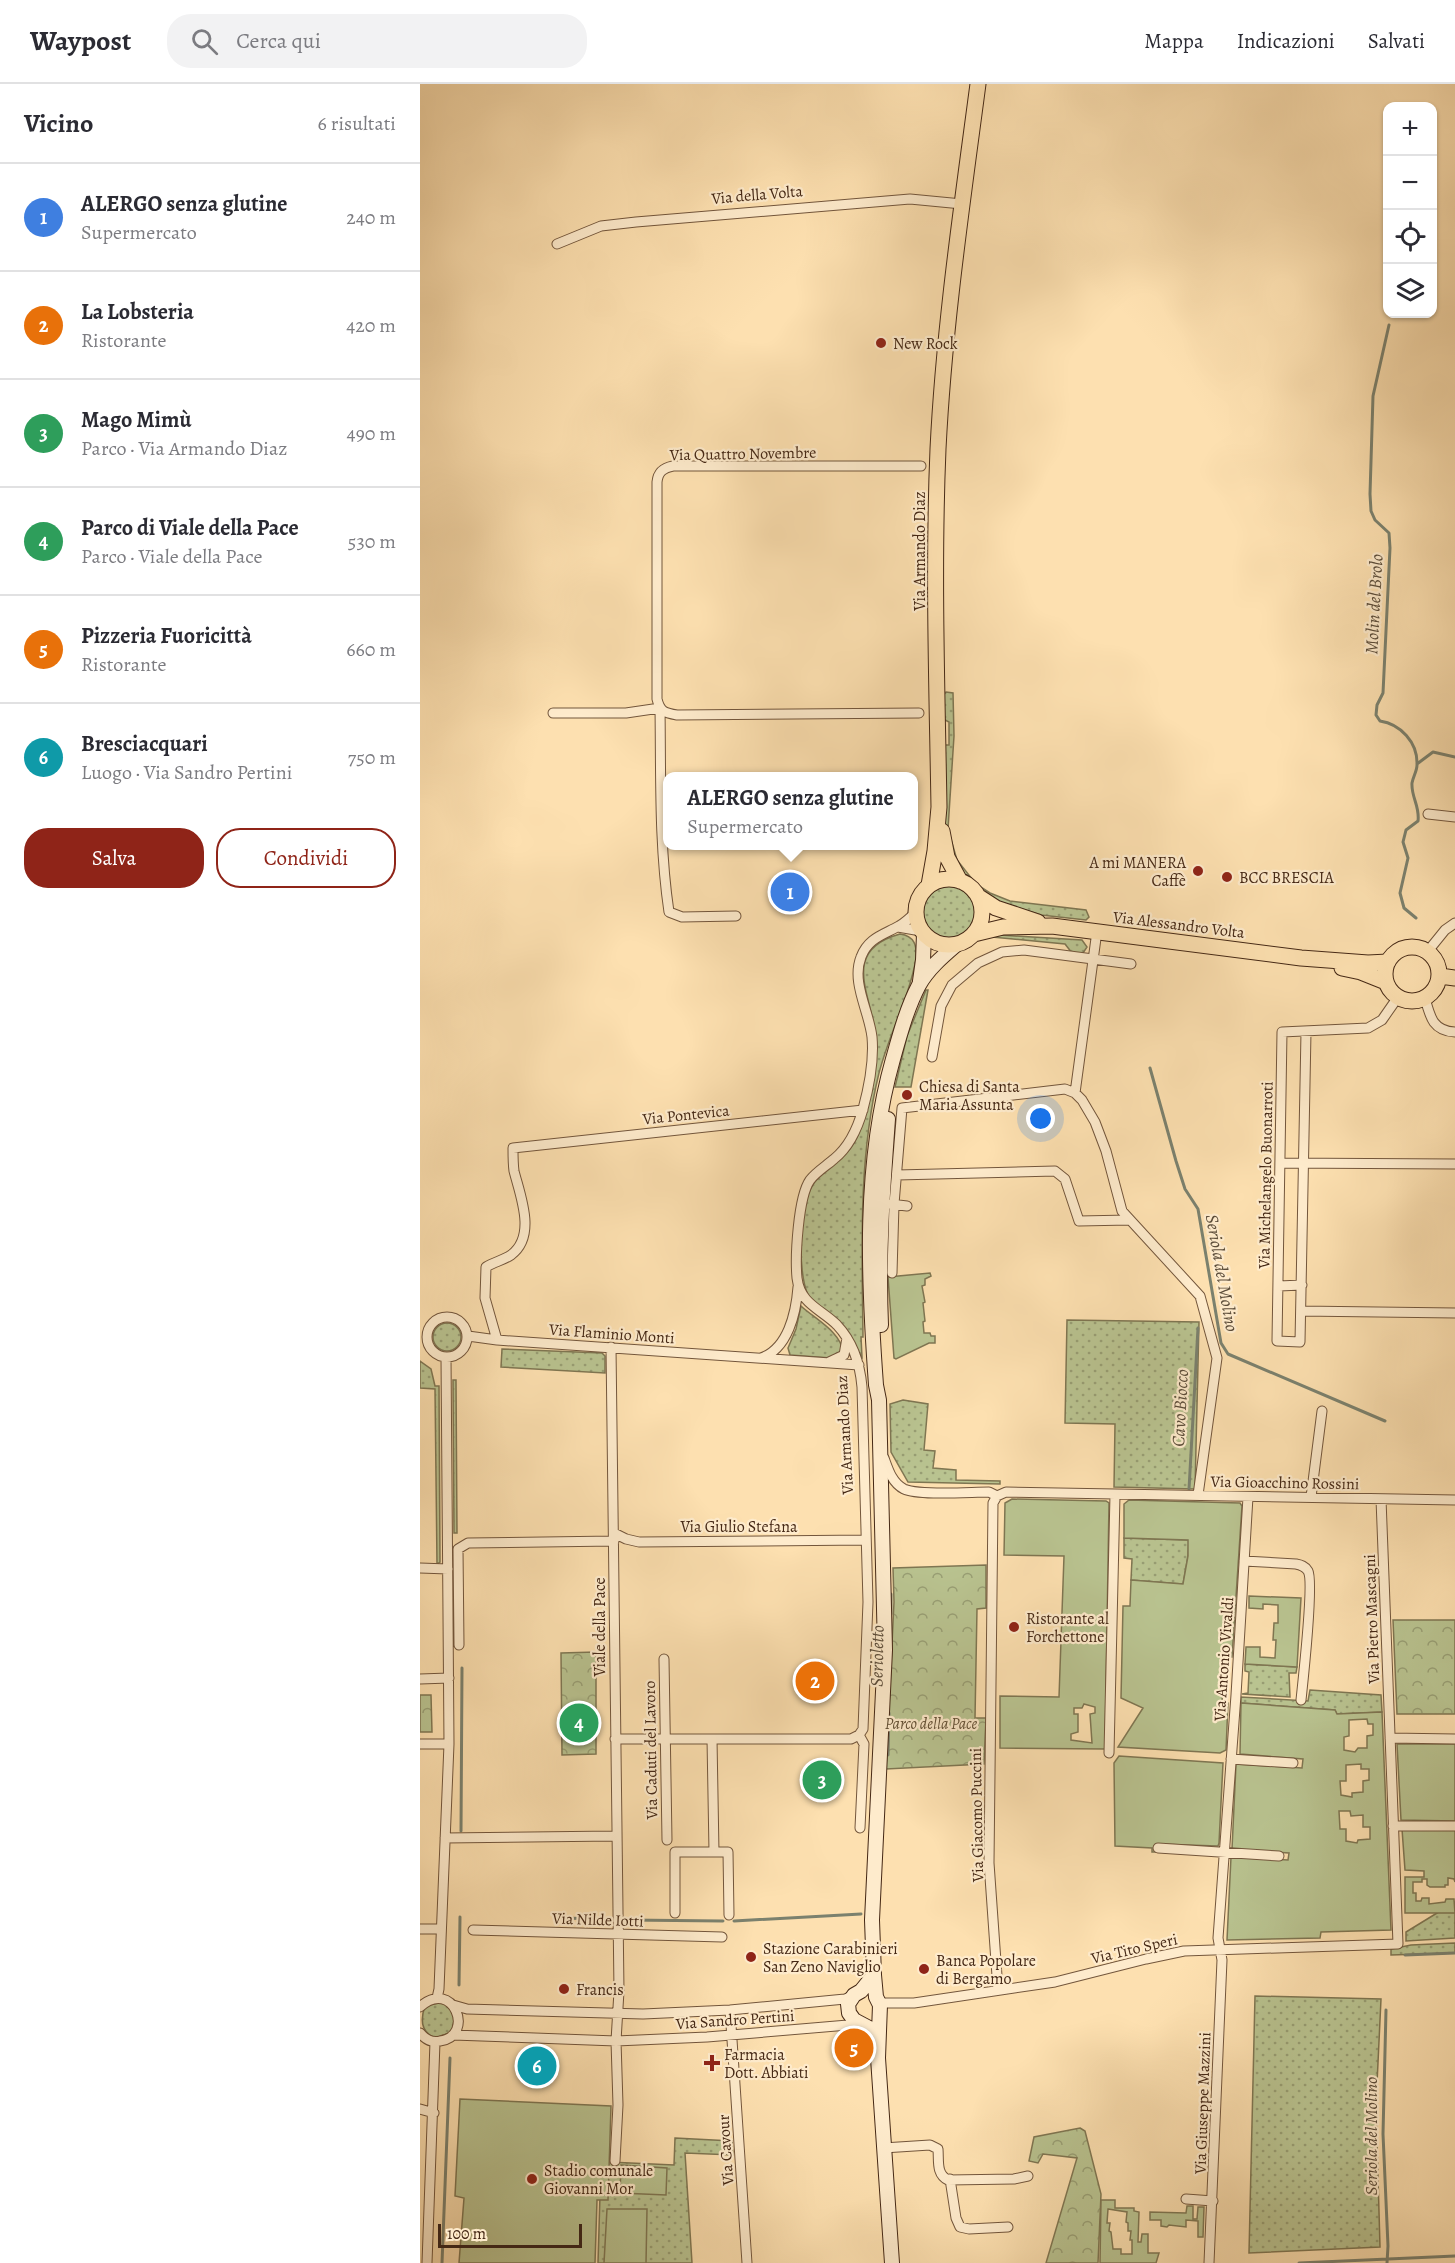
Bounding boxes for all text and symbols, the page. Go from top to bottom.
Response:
search box [167,14,587,68]
text: Waypost [30,22,131,60]
icon: search [188,25,221,58]
text: Cerca qui [236,26,321,56]
text: Mappa [1144,27,1204,55]
text: Indicazioni [1237,27,1335,55]
text: Salvati [1368,27,1425,55]
map controls [1383,102,1437,318]
button: + [1383,102,1437,156]
text: Vicino [24,106,93,141]
text: 6 risultati [318,110,396,137]
button: − [1383,156,1437,210]
street label: Via della Volta [709,180,804,210]
text: ALERGO senza glutine [81,189,288,219]
text: 1 [40,204,47,231]
text: 240 m [346,204,396,231]
button: locate [1383,210,1437,264]
text: Supermercato [81,219,197,246]
button: layers [1383,264,1437,318]
text: La Lobsteria [81,297,194,327]
text: 2 [39,312,48,339]
text: 420 m [346,312,396,339]
text: Ristorante [81,327,167,354]
place label: New Rock [893,333,958,355]
marker: New Rock [874,336,888,350]
text: Mago Mimù [81,405,191,435]
text: 3 [39,420,48,447]
text: 490 m [347,420,396,447]
text: Parco · Via Armando Diaz [81,435,287,462]
street label: Via Quattro Novembre [668,442,817,466]
street label: Via Armando Diaz [909,491,931,612]
text: Parco di Viale della Pace [81,513,299,543]
text: 4 [39,528,48,555]
text: 530 m [348,528,396,555]
text: Parco · Viale della Pace [81,543,262,570]
water label: Molin del Brolo [1359,553,1389,655]
text: Pizzeria Fuoricittà [81,621,252,651]
text: 5 [39,636,48,663]
text: 660 m [346,636,396,663]
text: Ristorante [81,651,167,678]
text: Bresciacquari [81,729,208,759]
text: 6 [39,744,48,771]
text: 750 m [348,744,396,771]
text: Luogo · Via Sandro Pertini [81,759,292,786]
popup [663,772,918,850]
text: ALERGO senza glutine [687,783,894,813]
text: Supermercato [687,813,803,840]
button: Salva [24,828,204,888]
button: Condividi [216,828,396,888]
place label: A mi MANERA Caffè [1089,852,1187,892]
marker: A mi MANERA Caffè [1191,864,1205,878]
place label: BCC BRESCIA [1239,867,1334,889]
pin: 1 [770,870,809,914]
marker: BCC BRESCIA [1220,870,1234,884]
street label: Via Alessandro Volta [1111,906,1246,944]
place label: Chiesa di Santa Maria Assunta [919,1076,1020,1116]
street label: Via Michelangelo Buonarroti [1253,1081,1279,1270]
marker: Chiesa di Santa Maria Assunta [900,1088,914,1102]
street label: Via Pontevica [641,1099,731,1131]
your location [1026,1104,1055,1133]
water label: Seriola del Molino [1200,1212,1244,1334]
street label: Via Flaminio Monti [547,1319,675,1349]
water label: Cavo Biocco [1166,1369,1194,1447]
street label: Via Armando Diaz [831,1375,859,1496]
street label: Via Gioacchino Rossini [1209,1471,1360,1495]
street label: Via Giulio Stefana [679,1516,798,1538]
street label: Via Pietro Mascagni [1359,1554,1385,1685]
street label: Viale della Pace [589,1577,611,1678]
street label: Via Antonio Vivaldi [1209,1596,1239,1723]
place label: Ristorante al Forchettone [1026,1608,1109,1648]
marker: Ristorante al Forchettone [1007,1620,1021,1634]
water label: Serioletto [864,1625,890,1687]
pin: 2 [796,1658,834,1704]
street label: Via Caduti del Lavoro [639,1680,663,1821]
pin: 4 [560,1700,598,1746]
park label: Parco della Pace [885,1713,977,1735]
street label: Via Giacomo Puccini [965,1748,989,1883]
pin: 3 [802,1758,842,1802]
street label: Via Nilde Iotti [551,1907,644,1933]
street label: Via Tito Speri [1088,1928,1180,1970]
place label: Stazione Carabinieri San Zeno Naviglio [763,1938,898,1978]
marker: Stazione Carabinieri San Zeno Naviglio [744,1950,758,1964]
place label: Banca Popolare di Bergamo [936,1950,1036,1990]
marker: Banca Popolare di Bergamo [917,1962,931,1976]
place label: Francis [576,1979,624,2001]
marker: Francis [557,1982,571,1996]
street label: Via Sandro Pertini [674,2005,795,2035]
pin: 5 [834,2026,874,2070]
street label: Via Giuseppe Mazzini [1189,2032,1216,2175]
pin: 6 [518,2044,556,2088]
place label: Farmacia Dott. Abbiati [724,2044,809,2084]
marker: Farmacia Dott. Abbiati [705,2056,719,2070]
water label: Seriola del Molino [1359,2077,1383,2195]
street label: Via Cavour [713,2114,740,2187]
place label: Stadio comunale Giovanni Mor [544,2160,653,2200]
marker: Stadio comunale Giovanni Mor [525,2172,539,2186]
scale bar [438,2221,582,2248]
text: 100 m [447,2223,486,2245]

